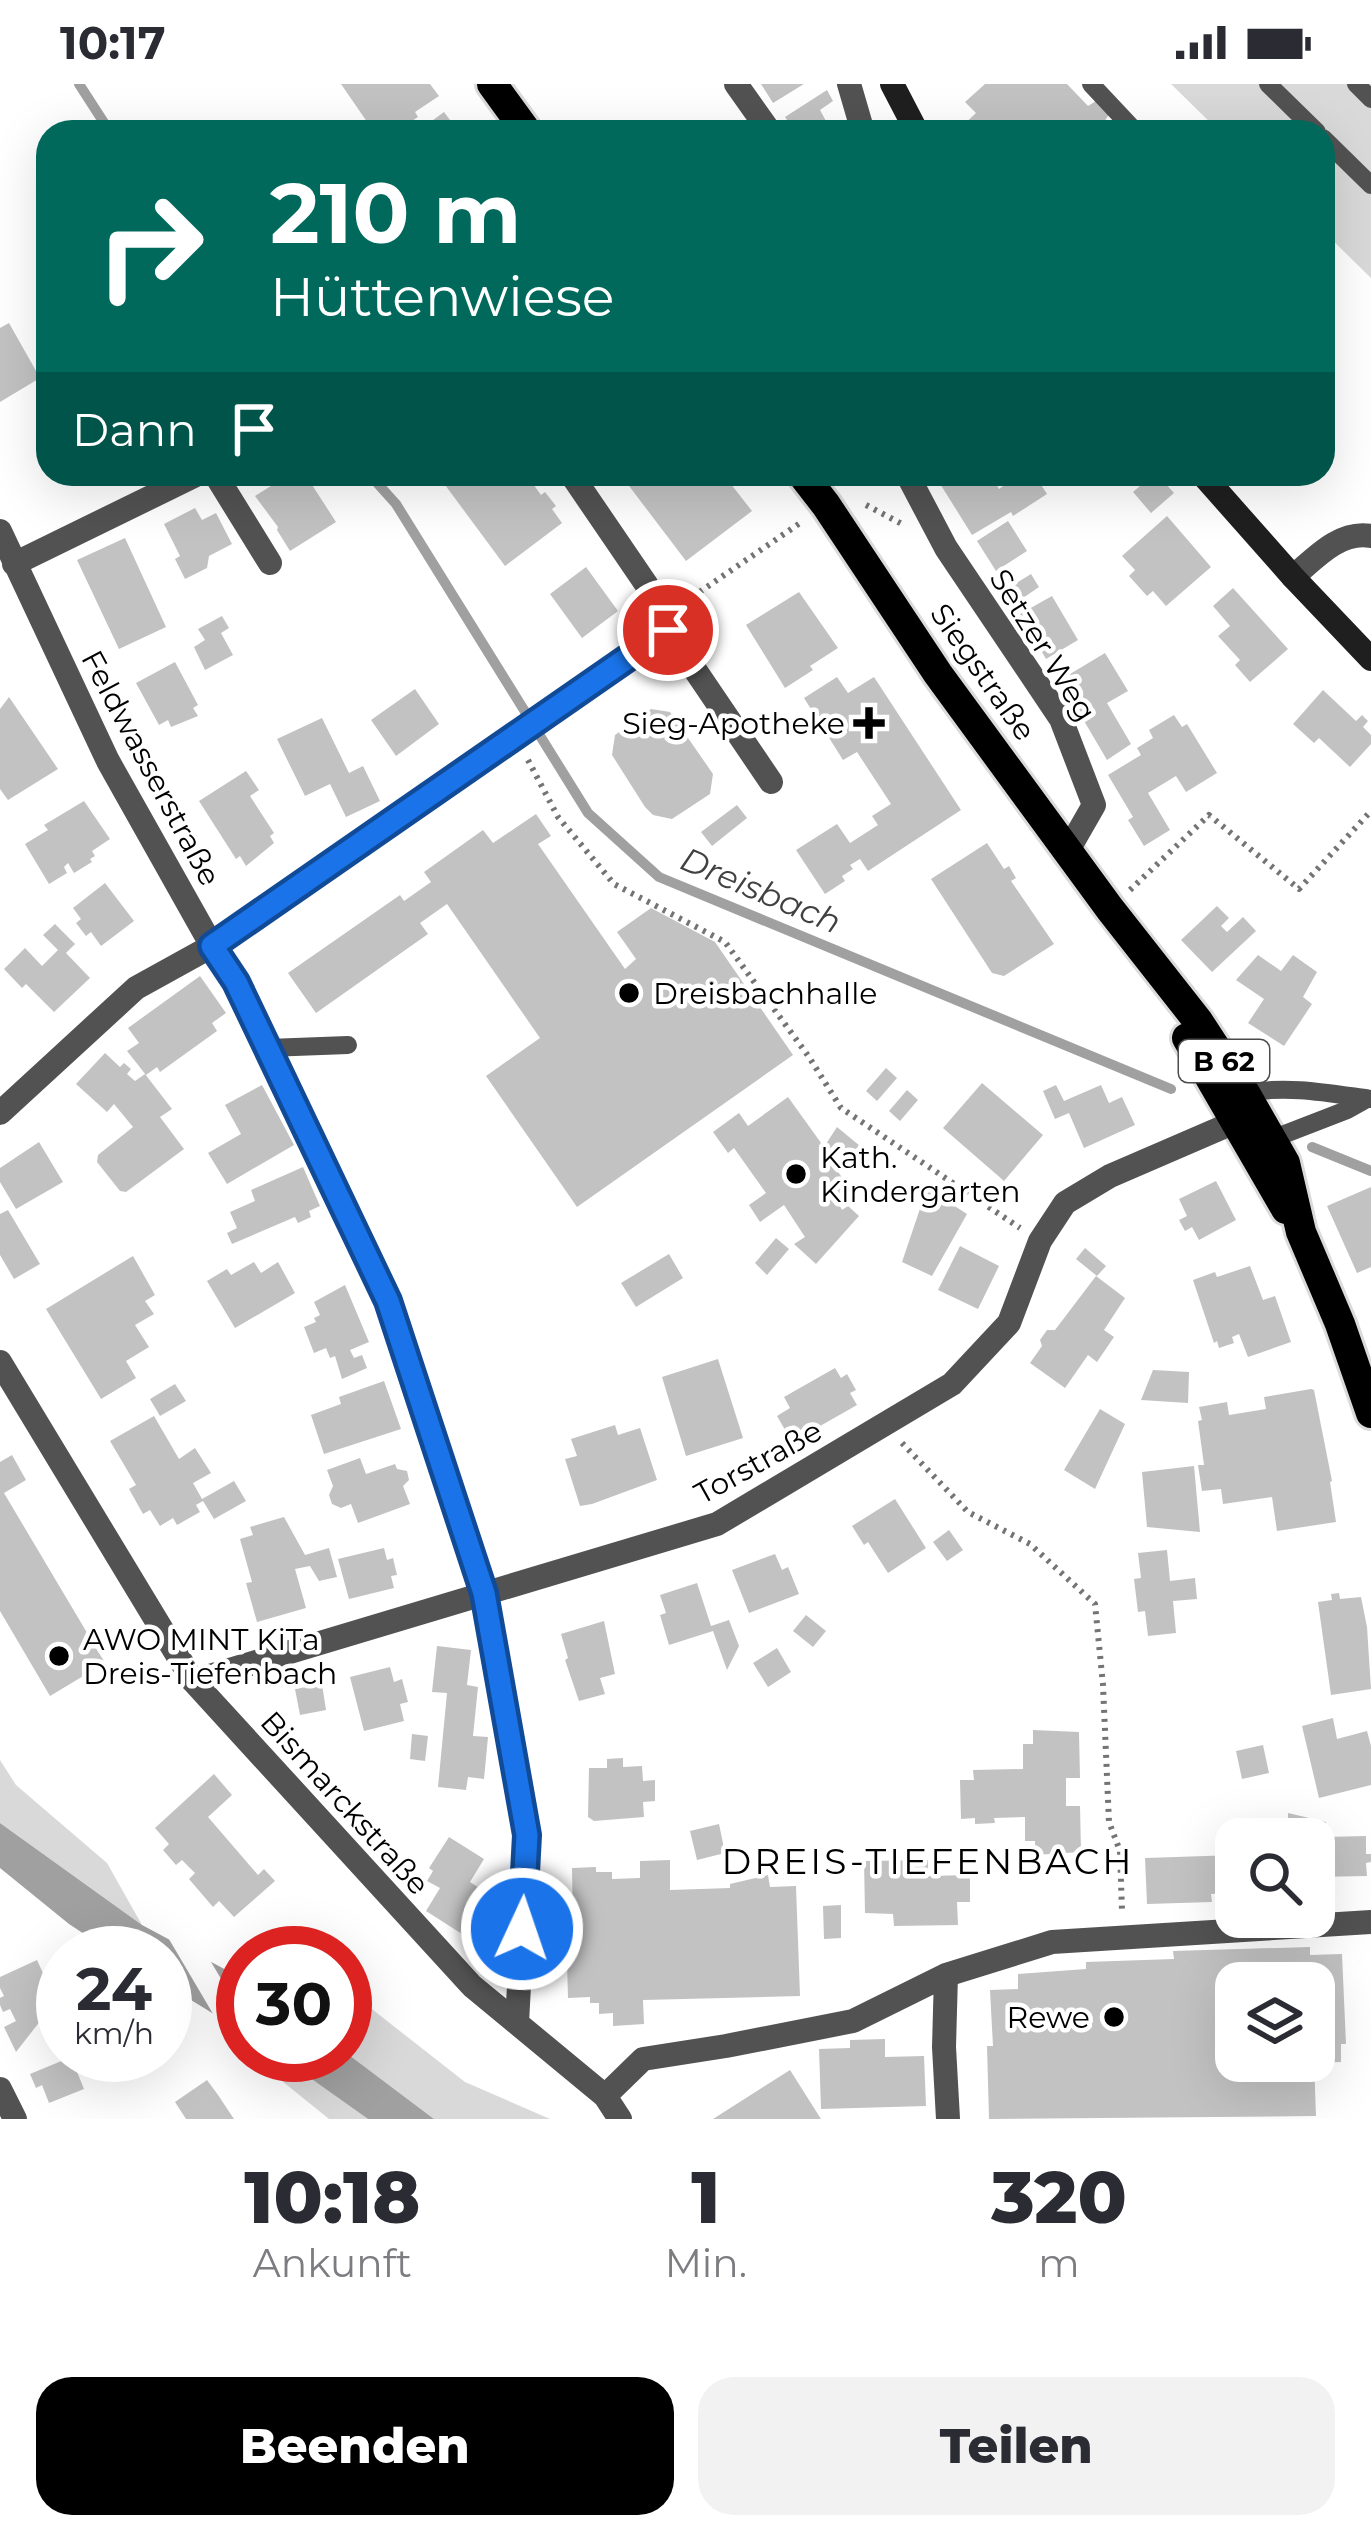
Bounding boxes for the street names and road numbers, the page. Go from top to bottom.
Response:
street label: Setzer Weg [982,562,1104,728]
street label: Siegstraße [922,596,1044,748]
street label: Feldwasserstraße [73,644,229,892]
road number: B 62 [1179,1040,1269,1082]
street label: Torstraße [688,1412,828,1512]
street label: Bismarckstraße [253,1704,437,1902]

